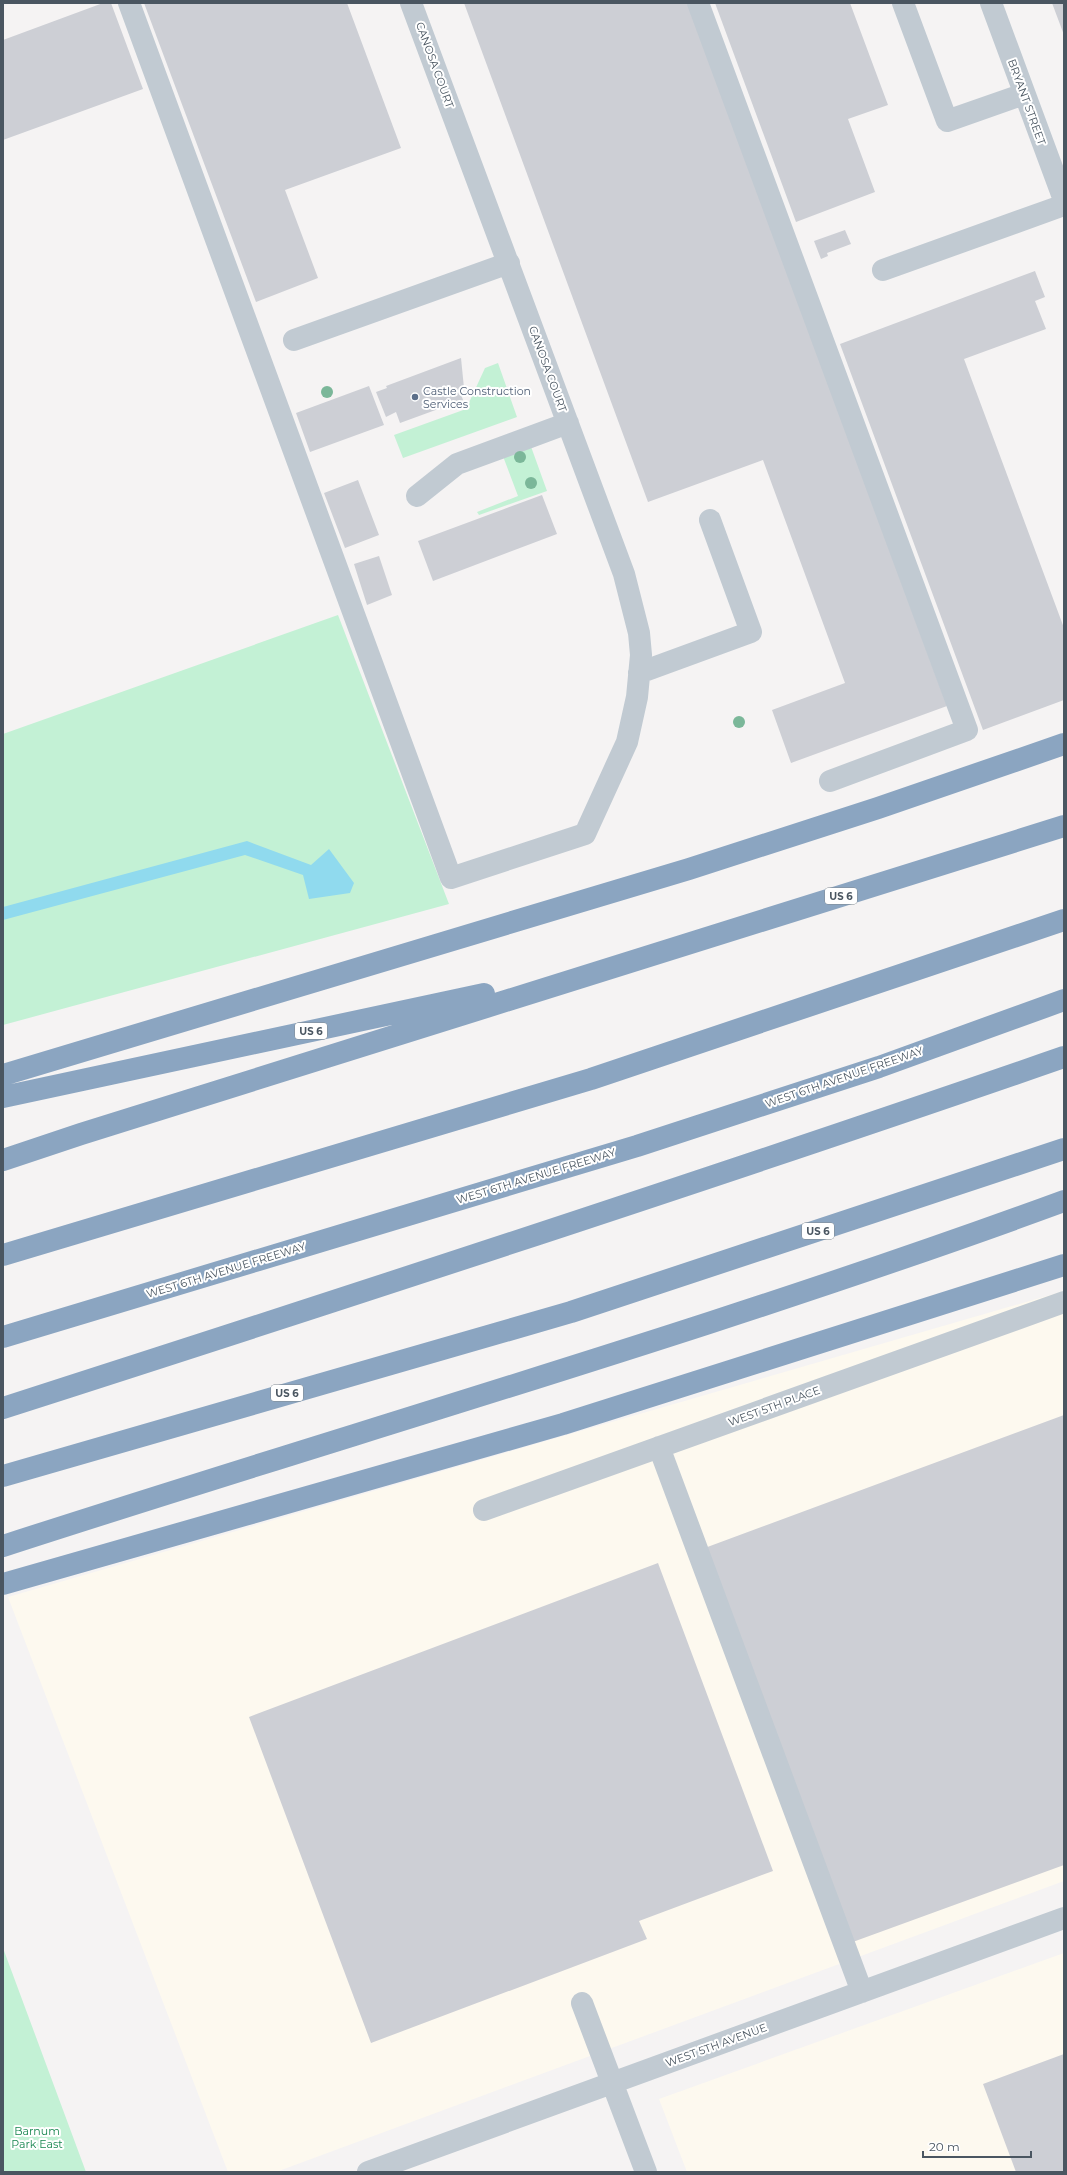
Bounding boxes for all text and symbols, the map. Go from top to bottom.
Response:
street label: CANOSA COURT [413,20,457,111]
street label: BRYANT STREET [1005,57,1049,148]
street label: CANOSA COURT [526,324,570,415]
place label: Castle Construction Services [423,384,531,411]
marker: Castle Construction Services [410,392,420,402]
road number: US 6 [825,888,857,904]
road number: US 6 [295,1023,327,1039]
street label: WEST 6TH AVENUE FREEWAY [763,1043,925,1111]
street label: WEST 6TH AVENUE FREEWAY [455,1145,617,1207]
road number: US 6 [802,1223,834,1239]
street label: WEST 6TH AVENUE FREEWAY [145,1239,307,1301]
street label: WEST 5TH PLACE [726,1383,822,1429]
road number: US 6 [271,1385,303,1401]
street label: WEST 5TH AVENUE [663,2020,769,2070]
park label: Barnum Park East [11,2124,63,2151]
scale bar [923,2133,1031,2159]
text: 20 m [929,2139,960,2154]

